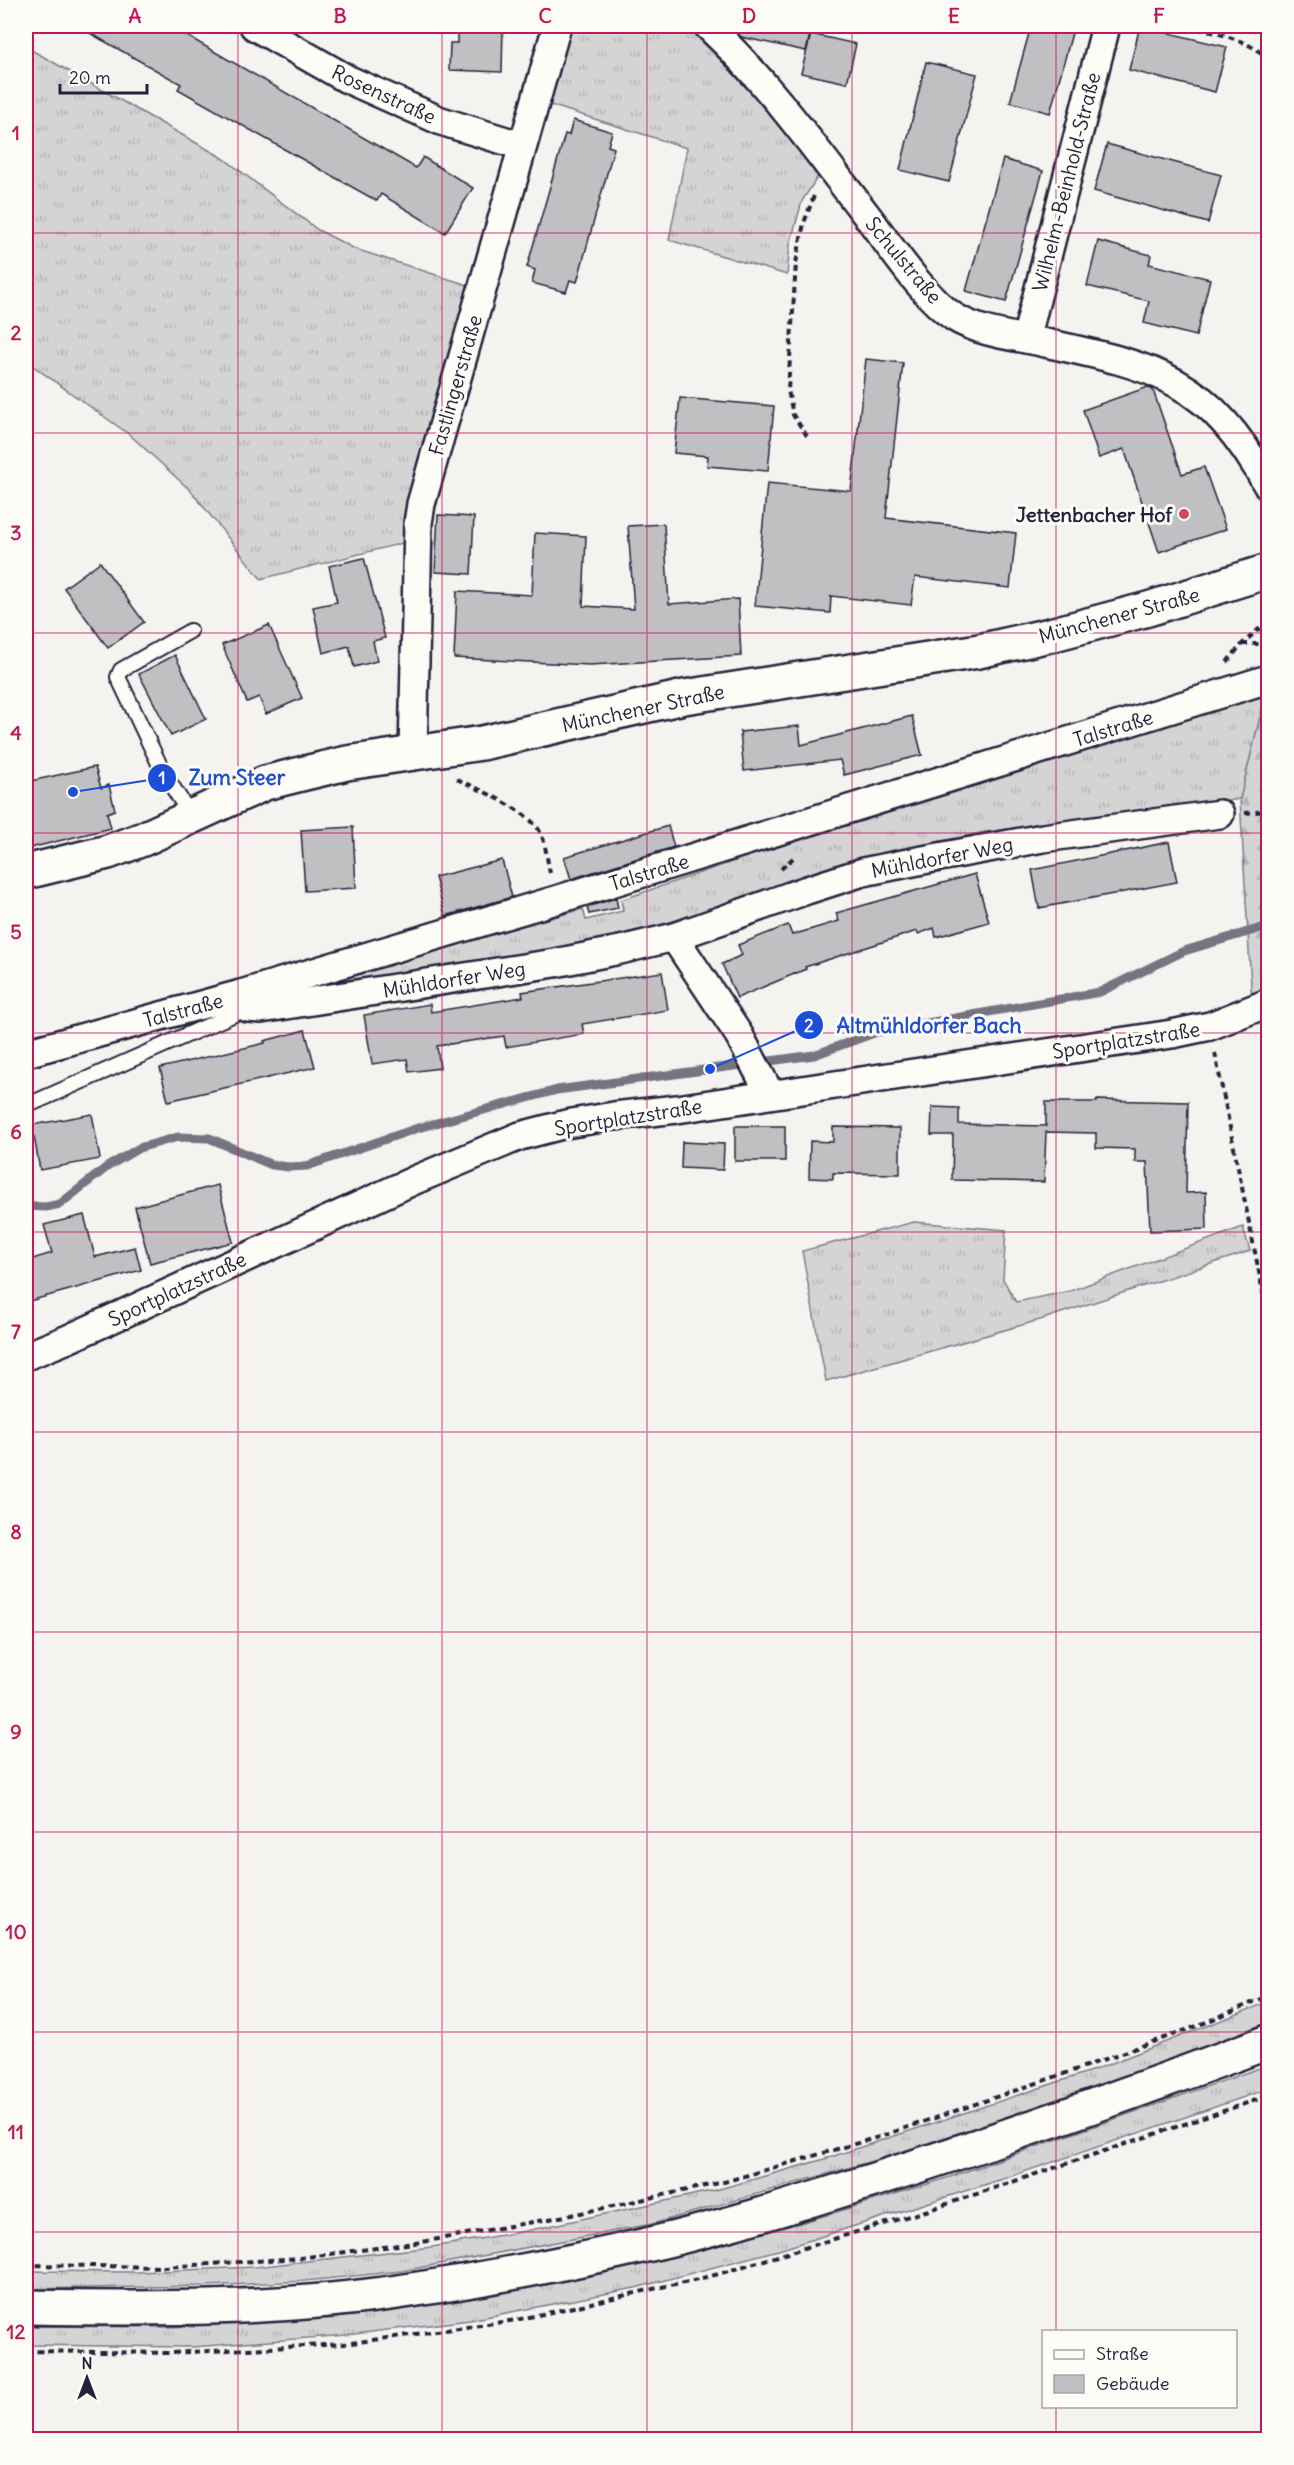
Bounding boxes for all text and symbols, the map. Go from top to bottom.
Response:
text: A [129,3,142,28]
text: B [333,3,347,28]
text: C [538,3,552,28]
text: D [742,3,756,28]
text: E [948,3,960,28]
text: F [1153,3,1165,28]
scale bar [60,57,147,95]
street label: Rosenstraße [328,59,440,129]
text: 20 m [69,66,111,89]
street label: Wilhelm-Beinhold-Straße [1027,70,1105,294]
text: 1 [12,120,20,145]
street label: Schulstraße [860,211,948,309]
street label: Fastlingerstraße [423,312,487,458]
text: 2 [11,320,22,345]
place label: Jettenbacher Hof [1016,502,1173,527]
marker: Jettenbacher Hof [1177,507,1191,521]
text: 3 [10,520,22,545]
street label: Münchener Straße [1036,581,1202,649]
street label: Münchener Straße [559,679,727,737]
street label: Talstraße [1070,704,1156,752]
text: 4 [10,720,22,745]
callout: Zum Steer [147,758,297,797]
text: Zum Steer [189,764,286,791]
text: 1 [158,766,166,789]
street label: Mühldorfer Weg [869,831,1015,883]
street label: Talstraße [606,848,692,896]
text: 5 [10,919,22,944]
street label: Mühldorfer Weg [381,955,527,1003]
street label: Talstraße [140,987,226,1033]
callout: Altmühldorfer Bach [794,1006,1033,1045]
text: Altmühldorfer Bach [836,1012,1022,1039]
text: 2 [804,1014,814,1037]
street label: Sportplatzstraße [1050,1016,1202,1064]
street label: Sportplatzstraße [552,1093,704,1141]
text: 6 [10,1119,22,1144]
street label: Sportplatzstraße [104,1246,250,1332]
text: 7 [11,1319,21,1344]
text: 8 [10,1519,22,1544]
text: 9 [10,1719,22,1744]
text: 10 [5,1919,27,1944]
text: 11 [8,2119,24,2144]
text: 12 [7,2319,25,2344]
legend [1042,2330,1237,2408]
text: Straße [1096,2342,1149,2365]
north arrow [57,2348,117,2408]
text: N [81,2353,93,2373]
text: Gebäude [1096,2372,1169,2395]

